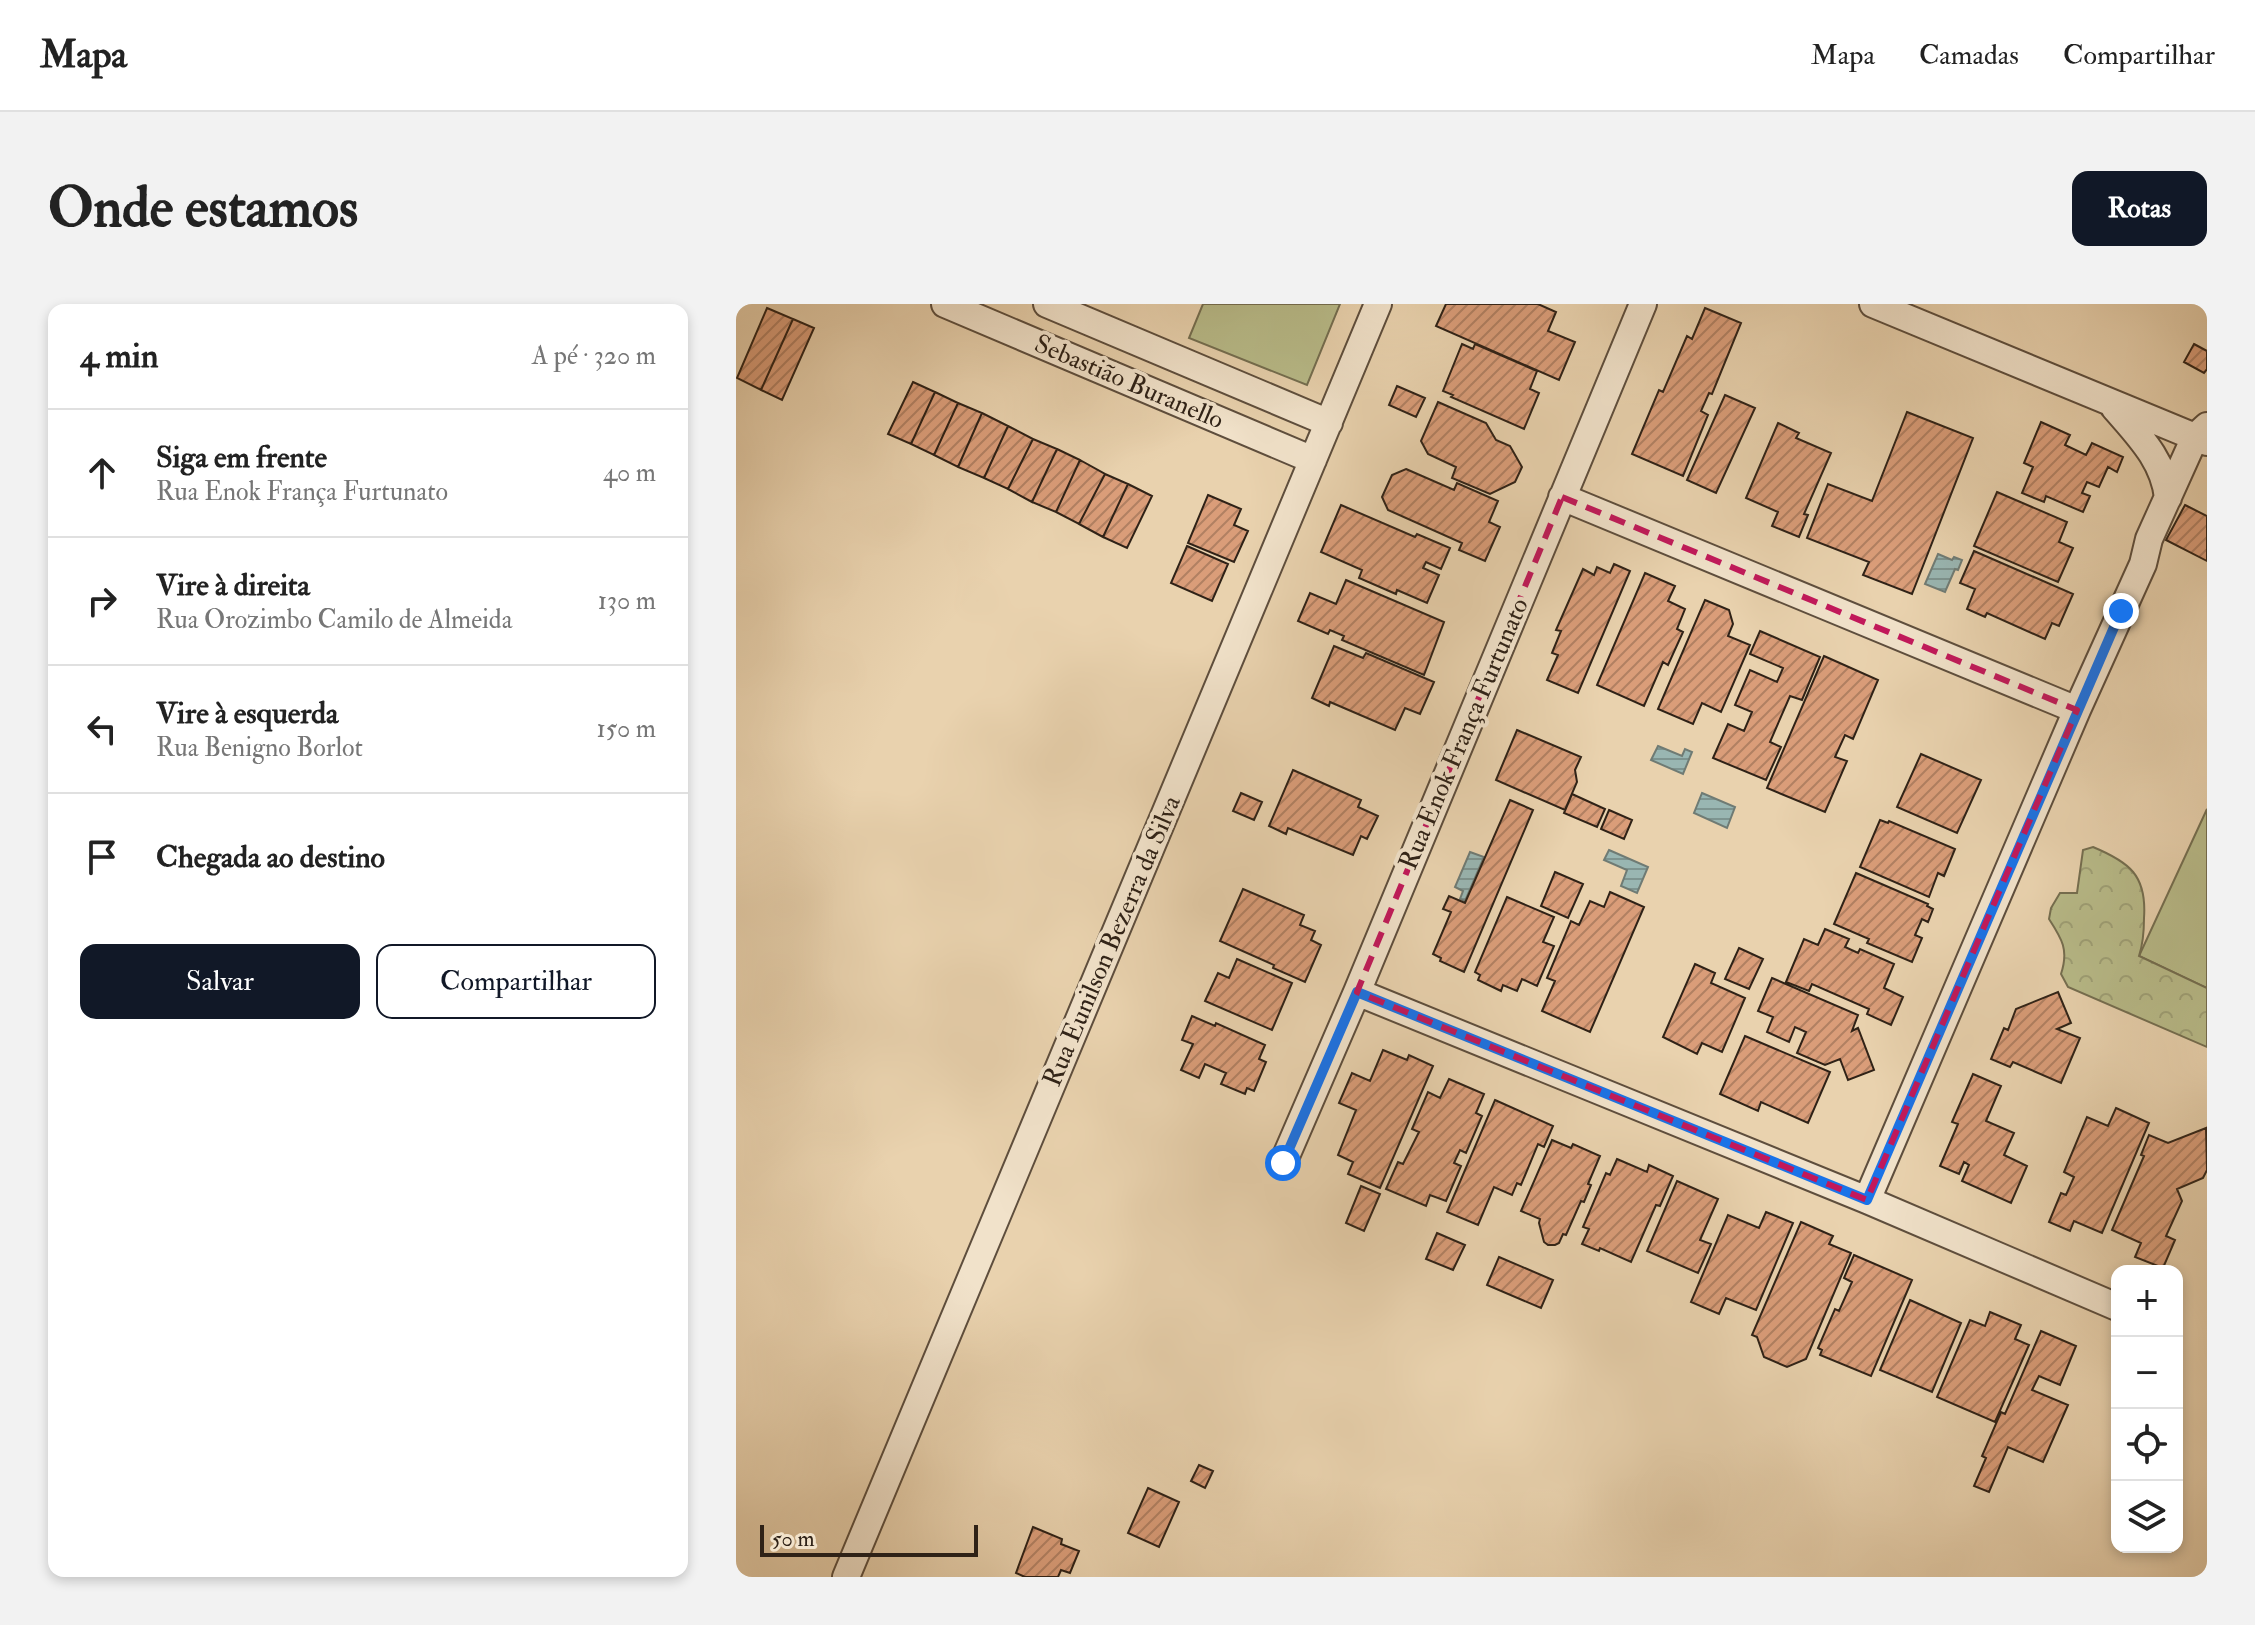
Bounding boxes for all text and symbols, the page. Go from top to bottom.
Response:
text: Mapa [40,31,127,79]
text: Mapa [1811,38,1875,73]
text: Camadas [1919,38,2019,73]
text: Compartilhar [2063,38,2215,73]
button: Rotas [2072,171,2207,246]
text: Onde estamos [48,173,358,244]
street label: Sebastião Buranello [1030,328,1228,436]
text: 4 min [80,335,158,378]
text: A pé · 320 m [532,340,656,372]
text: Siga em frente [156,439,327,476]
icon: ahead [80,451,124,495]
text: 40 m [603,457,656,489]
text: Rua Enok França Furtunato [156,476,448,508]
text: Vire à direita [156,567,310,604]
icon: right [80,579,124,623]
text: 130 m [598,585,656,617]
street label: Rua Enok França Furtunato [1392,593,1536,875]
route end [2103,593,2139,629]
text: Rua Orozimbo Camilo de Almeida [156,604,512,636]
text: Vire à esquerda [156,695,338,732]
icon: left [80,707,124,751]
text: 150 m [597,713,656,745]
text: Rua Benigno Borlot [156,732,363,764]
street label: Rua Eunilson Bezerra da Silva [1036,790,1188,1091]
icon: arrive [80,835,124,879]
text: Chegada ao destino [156,839,385,876]
button: Salvar [80,944,360,1019]
button: Compartilhar [376,944,656,1019]
route start [1265,1145,1301,1181]
map controls [2111,1265,2183,1553]
button: + [2111,1265,2183,1337]
button: − [2111,1337,2183,1409]
button: locate [2111,1409,2183,1481]
button: layers [2111,1481,2183,1553]
scale bar [760,1521,978,1557]
text: 50 m [772,1525,814,1553]

